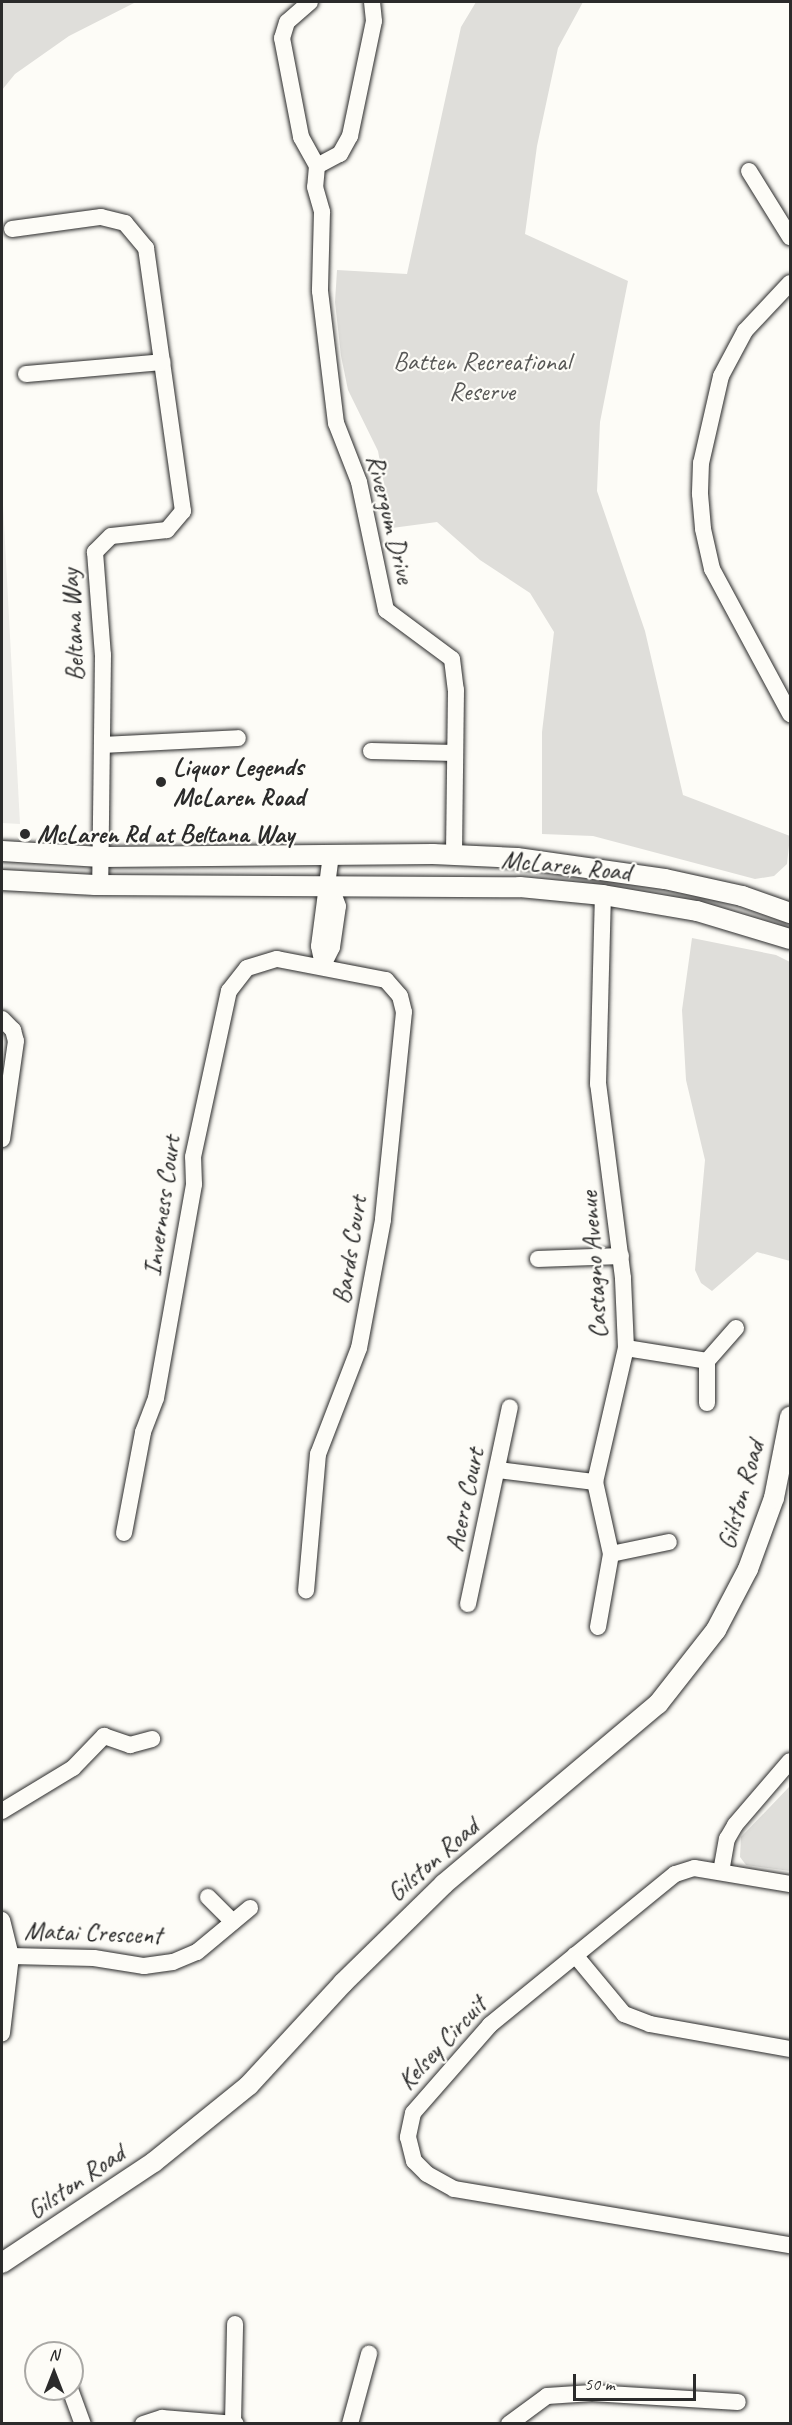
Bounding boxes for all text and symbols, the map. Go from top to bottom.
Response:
park label: Batten Recreational Reserve [393,346,571,408]
street label: Rivergum Drive [359,451,421,587]
street label: Beltana Way [54,568,92,682]
place label: Liquor Legends McLaren Road [173,751,305,812]
marker: Liquor Legends McLaren Road [154,775,168,789]
place label: McLaren Rd at Beltana Way [37,818,296,850]
marker: McLaren Rd at Beltana Way [18,827,32,841]
street label: McLaren Road [500,844,632,888]
street label: Inverness Court [137,1134,187,1278]
street label: Castagno Avenue [573,1190,615,1340]
street label: Bards Court [326,1194,374,1306]
street label: Gilston Road [711,1438,771,1552]
street label: Acero Court [439,1446,491,1554]
street label: Gilston Road [381,1812,485,1908]
street label: Matai Crescent [24,1915,162,1951]
street label: Kelsey Circuit [391,1990,493,2096]
street label: Gilston Road [22,2138,130,2226]
north arrow [24,2341,84,2401]
text: N [49,2345,59,2365]
scale bar [576,2362,699,2400]
text: 50 m [584,2373,615,2395]

